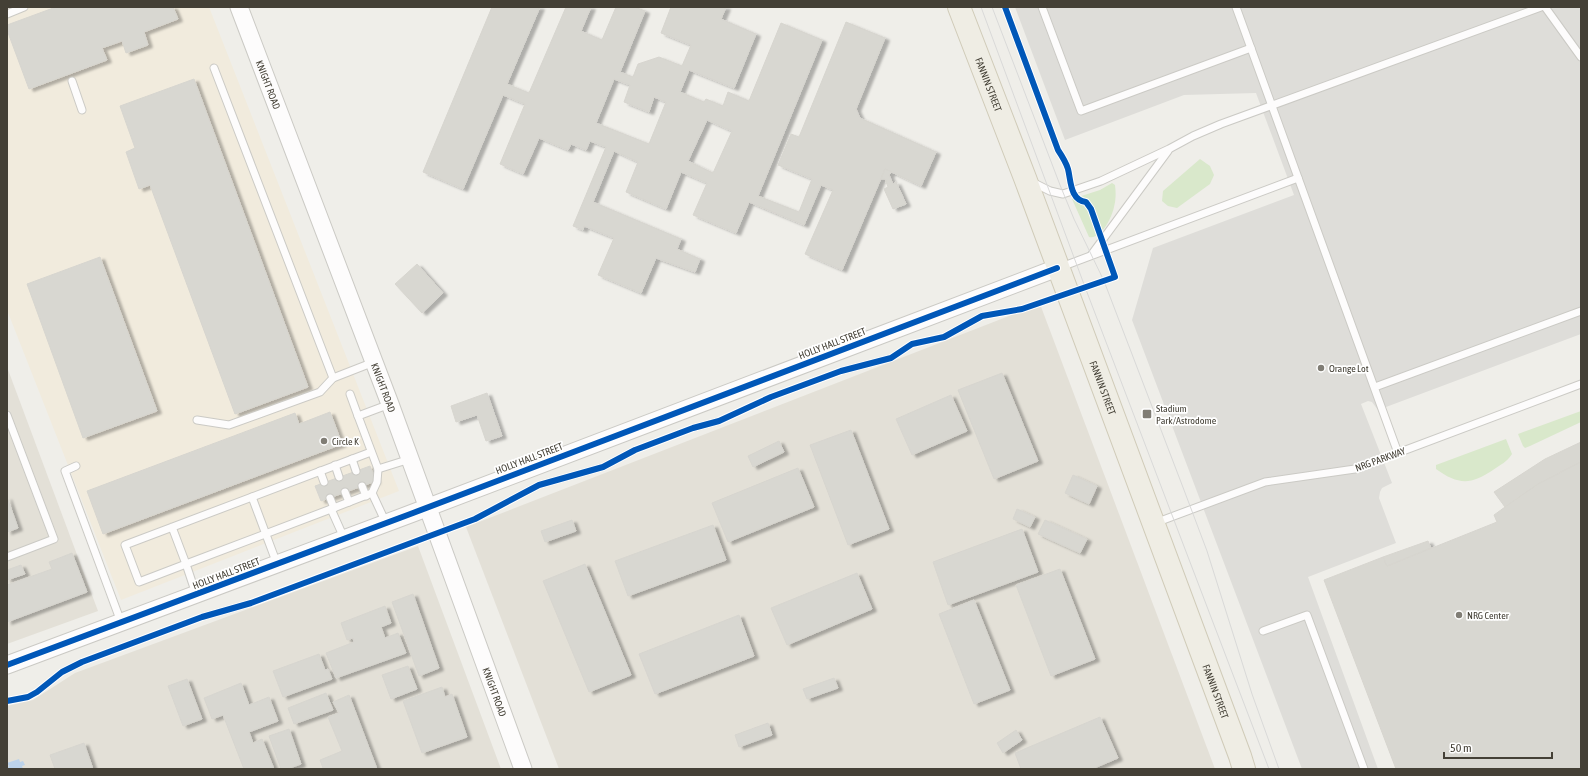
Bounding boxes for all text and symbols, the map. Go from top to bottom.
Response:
street label: FANNIN STREET [973,56,1004,114]
street label: KNIGHT ROAD [254,59,282,111]
street label: HOLLY HALL STREET [797,325,868,361]
street label: FANNIN STREET [1087,359,1118,417]
street label: KNIGHT ROAD [369,362,398,414]
marker: Orange Lot [1316,363,1326,373]
place label: Orange Lot [1329,363,1369,374]
place label: Stadium Park/Astrodome [1156,403,1217,426]
marker: Stadium Park/Astrodome [1141,408,1153,420]
marker: Circle K [319,436,329,446]
place label: Circle K [332,436,359,447]
street label: HOLLY HALL STREET [494,440,565,476]
street label: NRG PARKWAY [1354,445,1407,474]
street label: HOLLY HALL STREET [191,555,262,591]
marker: NRG Center [1454,610,1464,620]
place label: NRG Center [1467,610,1510,621]
street label: FANNIN STREET [1200,663,1231,721]
street label: KNIGHT ROAD [480,666,509,718]
scale bar [1444,734,1552,760]
text: 50 m [1450,741,1472,755]

